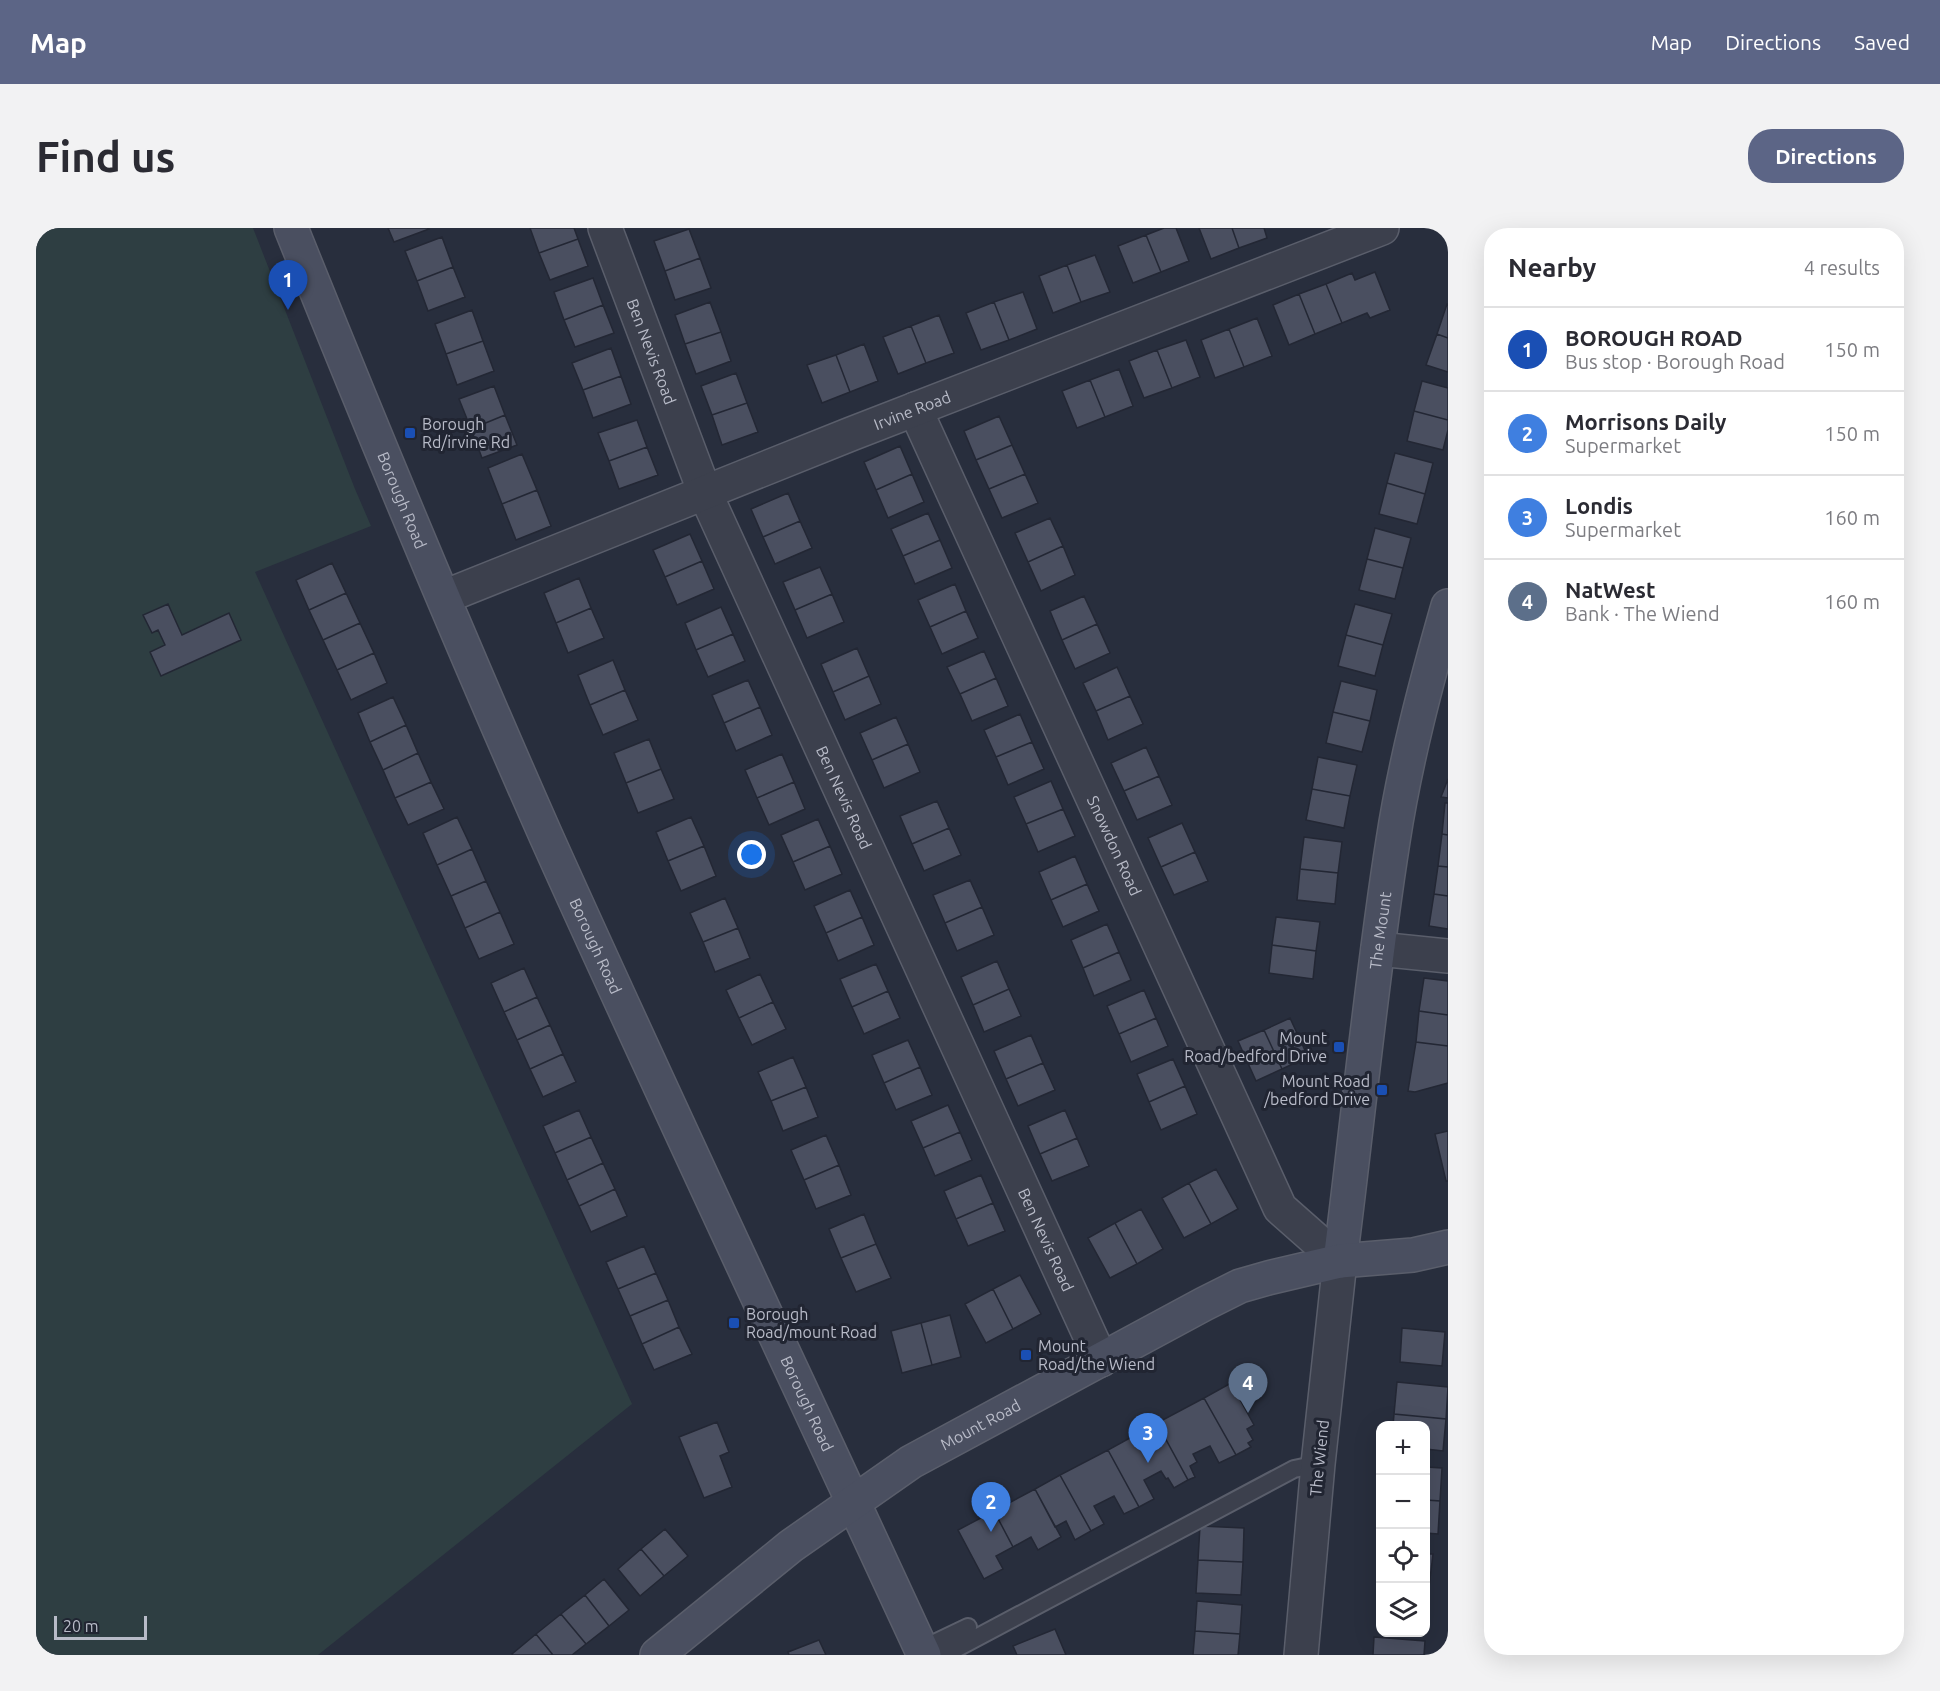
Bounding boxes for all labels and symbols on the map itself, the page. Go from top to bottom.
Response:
pin: 1 [268,260,308,310]
street label: Ben Nevis Road [624,296,680,407]
street label: Irvine Road [871,387,953,433]
place label: Borough Rd/irvine Rd [422,415,510,451]
marker: Borough Rd/irvine Rd [403,426,417,440]
street label: Borough Road [374,449,430,551]
street label: Ben Nevis Road [813,743,875,852]
street label: Snowdon Road [1084,793,1145,898]
your location [737,840,766,869]
street label: The Mount [1366,890,1394,970]
street label: Borough Road [566,895,625,997]
place label: Mount Road/bedford Drive [1184,1029,1328,1065]
marker: Mount Road/bedford Drive [1332,1040,1346,1054]
place label: Mount Road /bedford Drive [1263,1072,1370,1108]
marker: Mount Road /bedford Drive [1375,1083,1389,1097]
street label: Ben Nevis Road [1015,1185,1077,1294]
place label: Borough Road/mount Road [746,1305,877,1341]
marker: Borough Road/mount Road [727,1316,741,1330]
place label: Mount Road/the Wiend [1038,1337,1155,1373]
marker: Mount Road/the Wiend [1019,1348,1033,1362]
street label: Borough Road [777,1353,837,1454]
pin: 4 [1228,1364,1268,1413]
street label: Mount Road [937,1396,1024,1454]
pin: 3 [1128,1414,1168,1463]
street label: The Wiend [1306,1419,1332,1497]
pin: 2 [972,1482,1010,1532]
scale bar [54,1613,147,1640]

